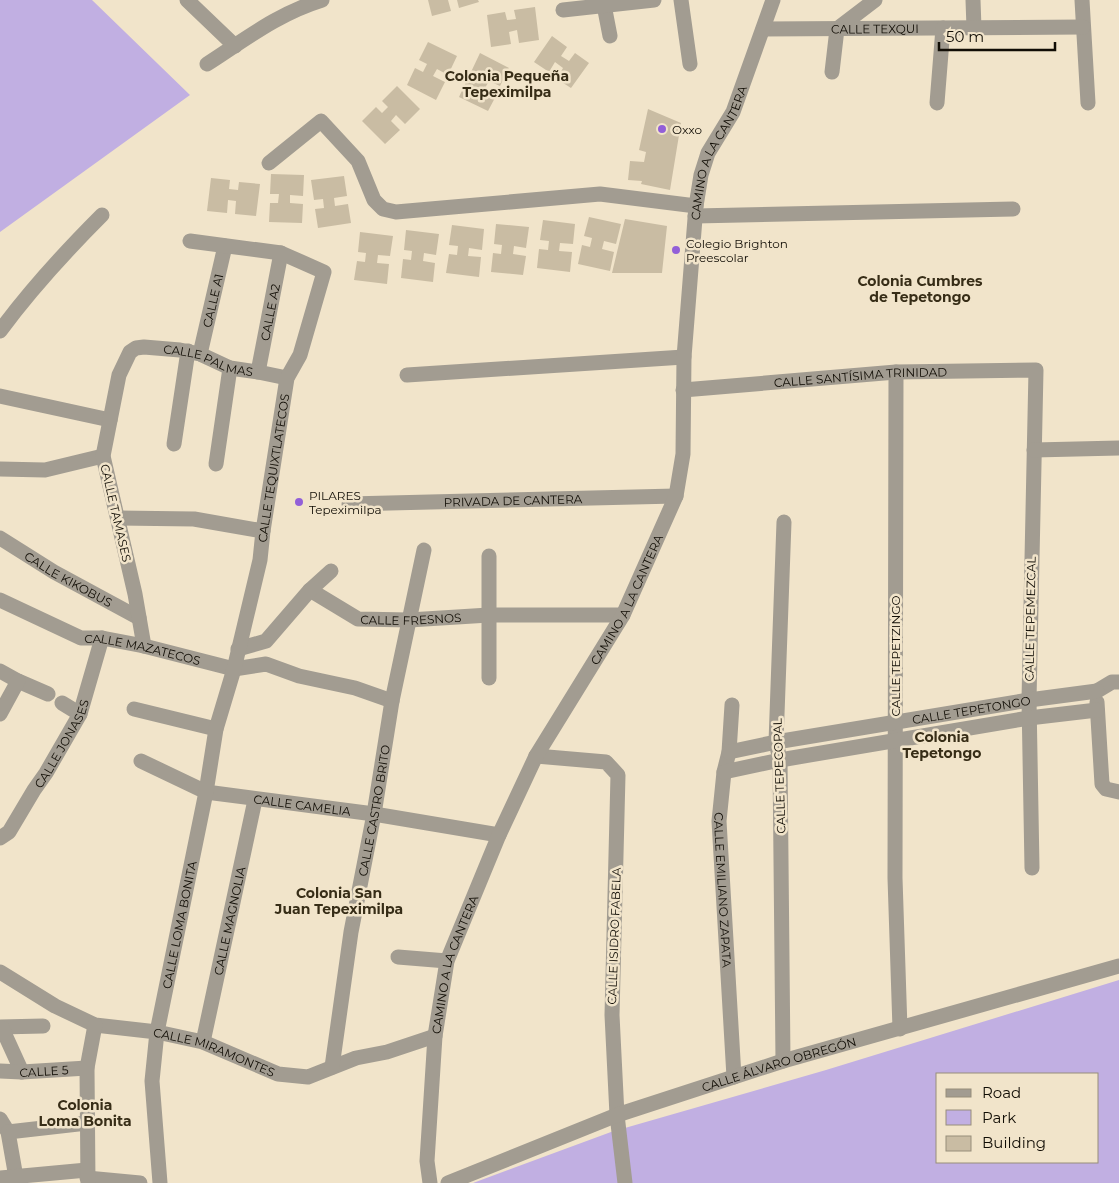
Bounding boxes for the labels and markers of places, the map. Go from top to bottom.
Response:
place label: Oxxo [672,122,702,137]
marker: Oxxo [656,123,668,135]
place label: Colegio Brighton Preescolar [686,236,788,265]
marker: Colegio Brighton Preescolar [670,244,682,256]
place label: PILARES Tepeximilpa [309,488,382,517]
marker: PILARES Tepeximilpa [293,496,305,508]

